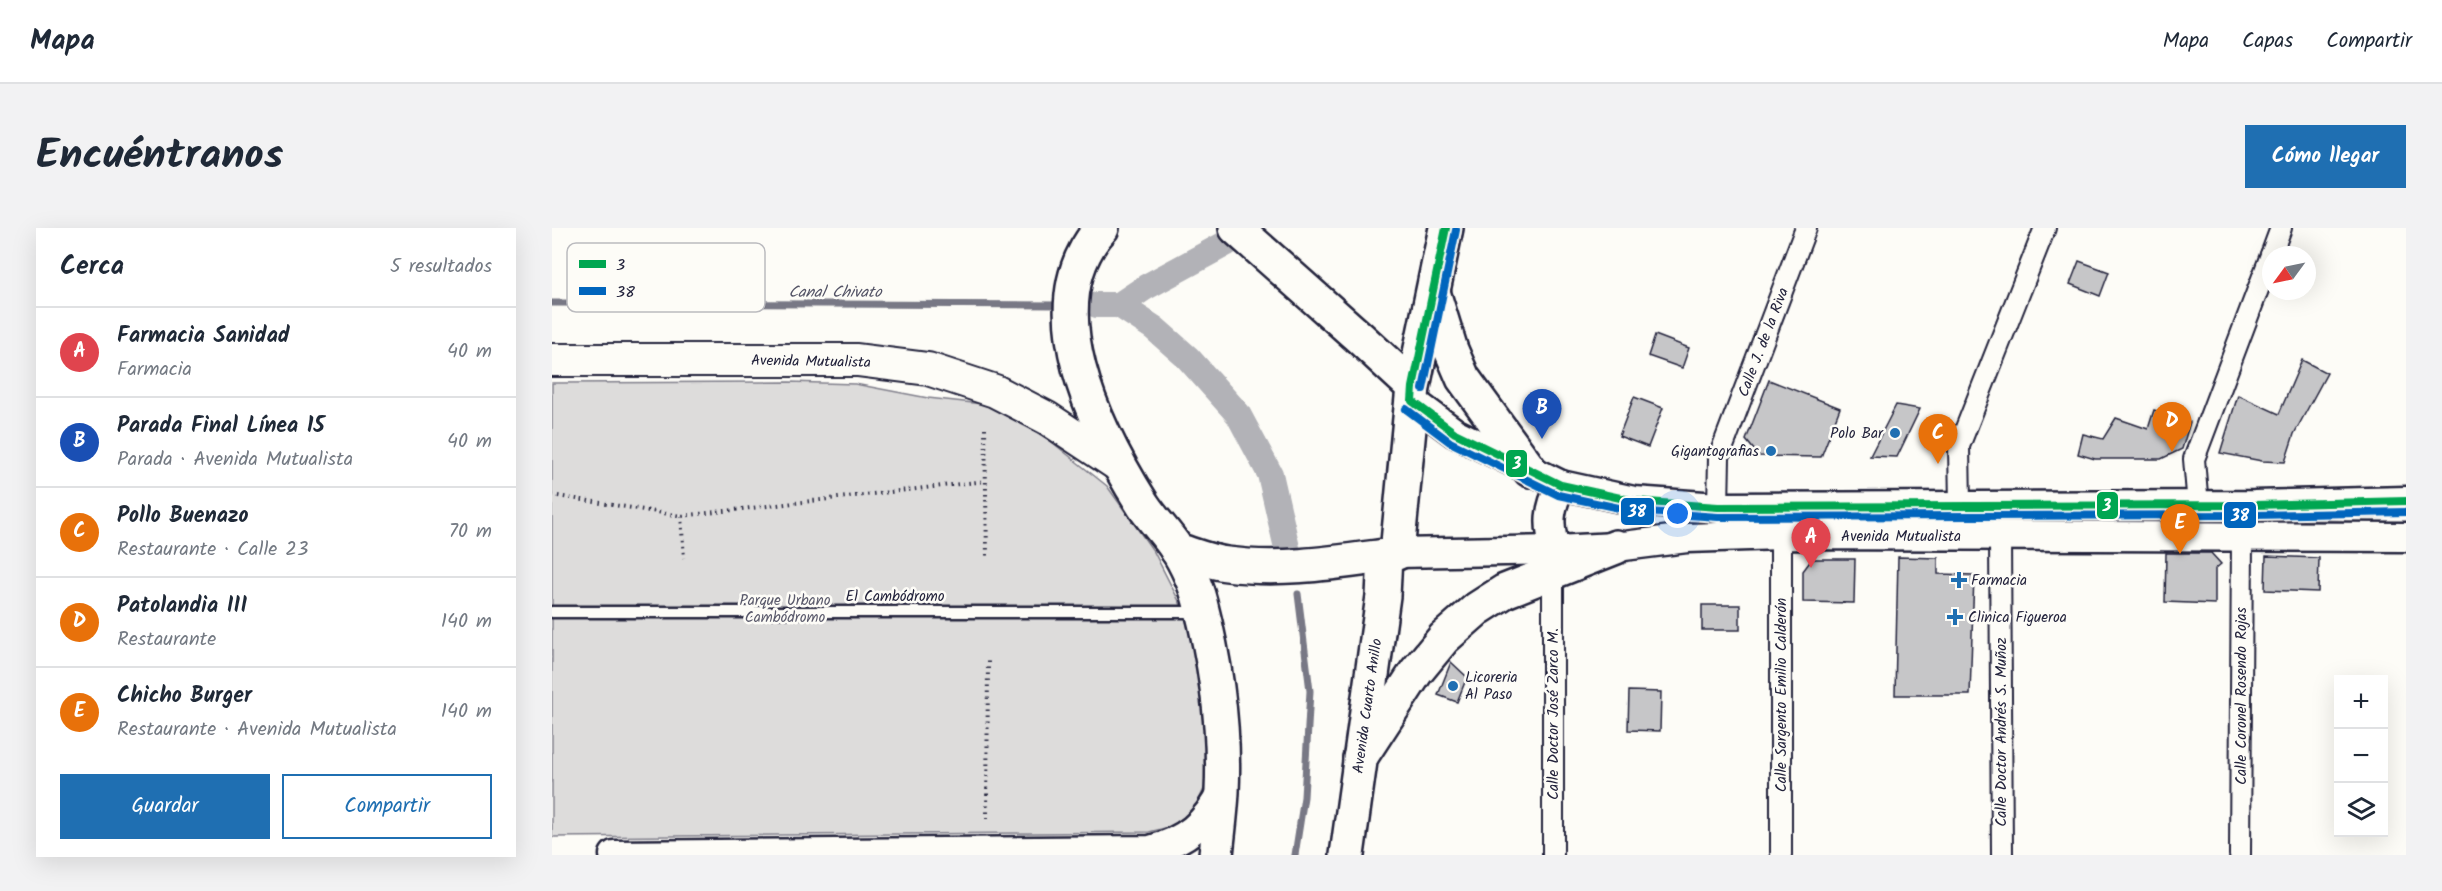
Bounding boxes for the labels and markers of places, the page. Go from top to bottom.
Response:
pin: B [1522,390,1562,439]
pin: D [2152,402,2192,452]
pin: C [1918,414,1958,464]
place label: Polo Bar [1830,422,1884,446]
marker: Polo Bar [1888,426,1902,440]
place label: Gigantografias [1671,440,1760,464]
marker: Gigantografias [1764,444,1778,458]
pin: E [2160,504,2200,554]
pin: A [1792,518,1830,568]
place label: Farmacia [1971,569,2027,593]
marker: Farmacia [1952,573,1966,587]
place label: Clinica Figueroa [1968,606,2067,630]
marker: Clinica Figueroa [1946,608,1964,626]
place label: Licoreria Al Paso [1465,666,1518,707]
marker: Licoreria Al Paso [1446,679,1460,693]

